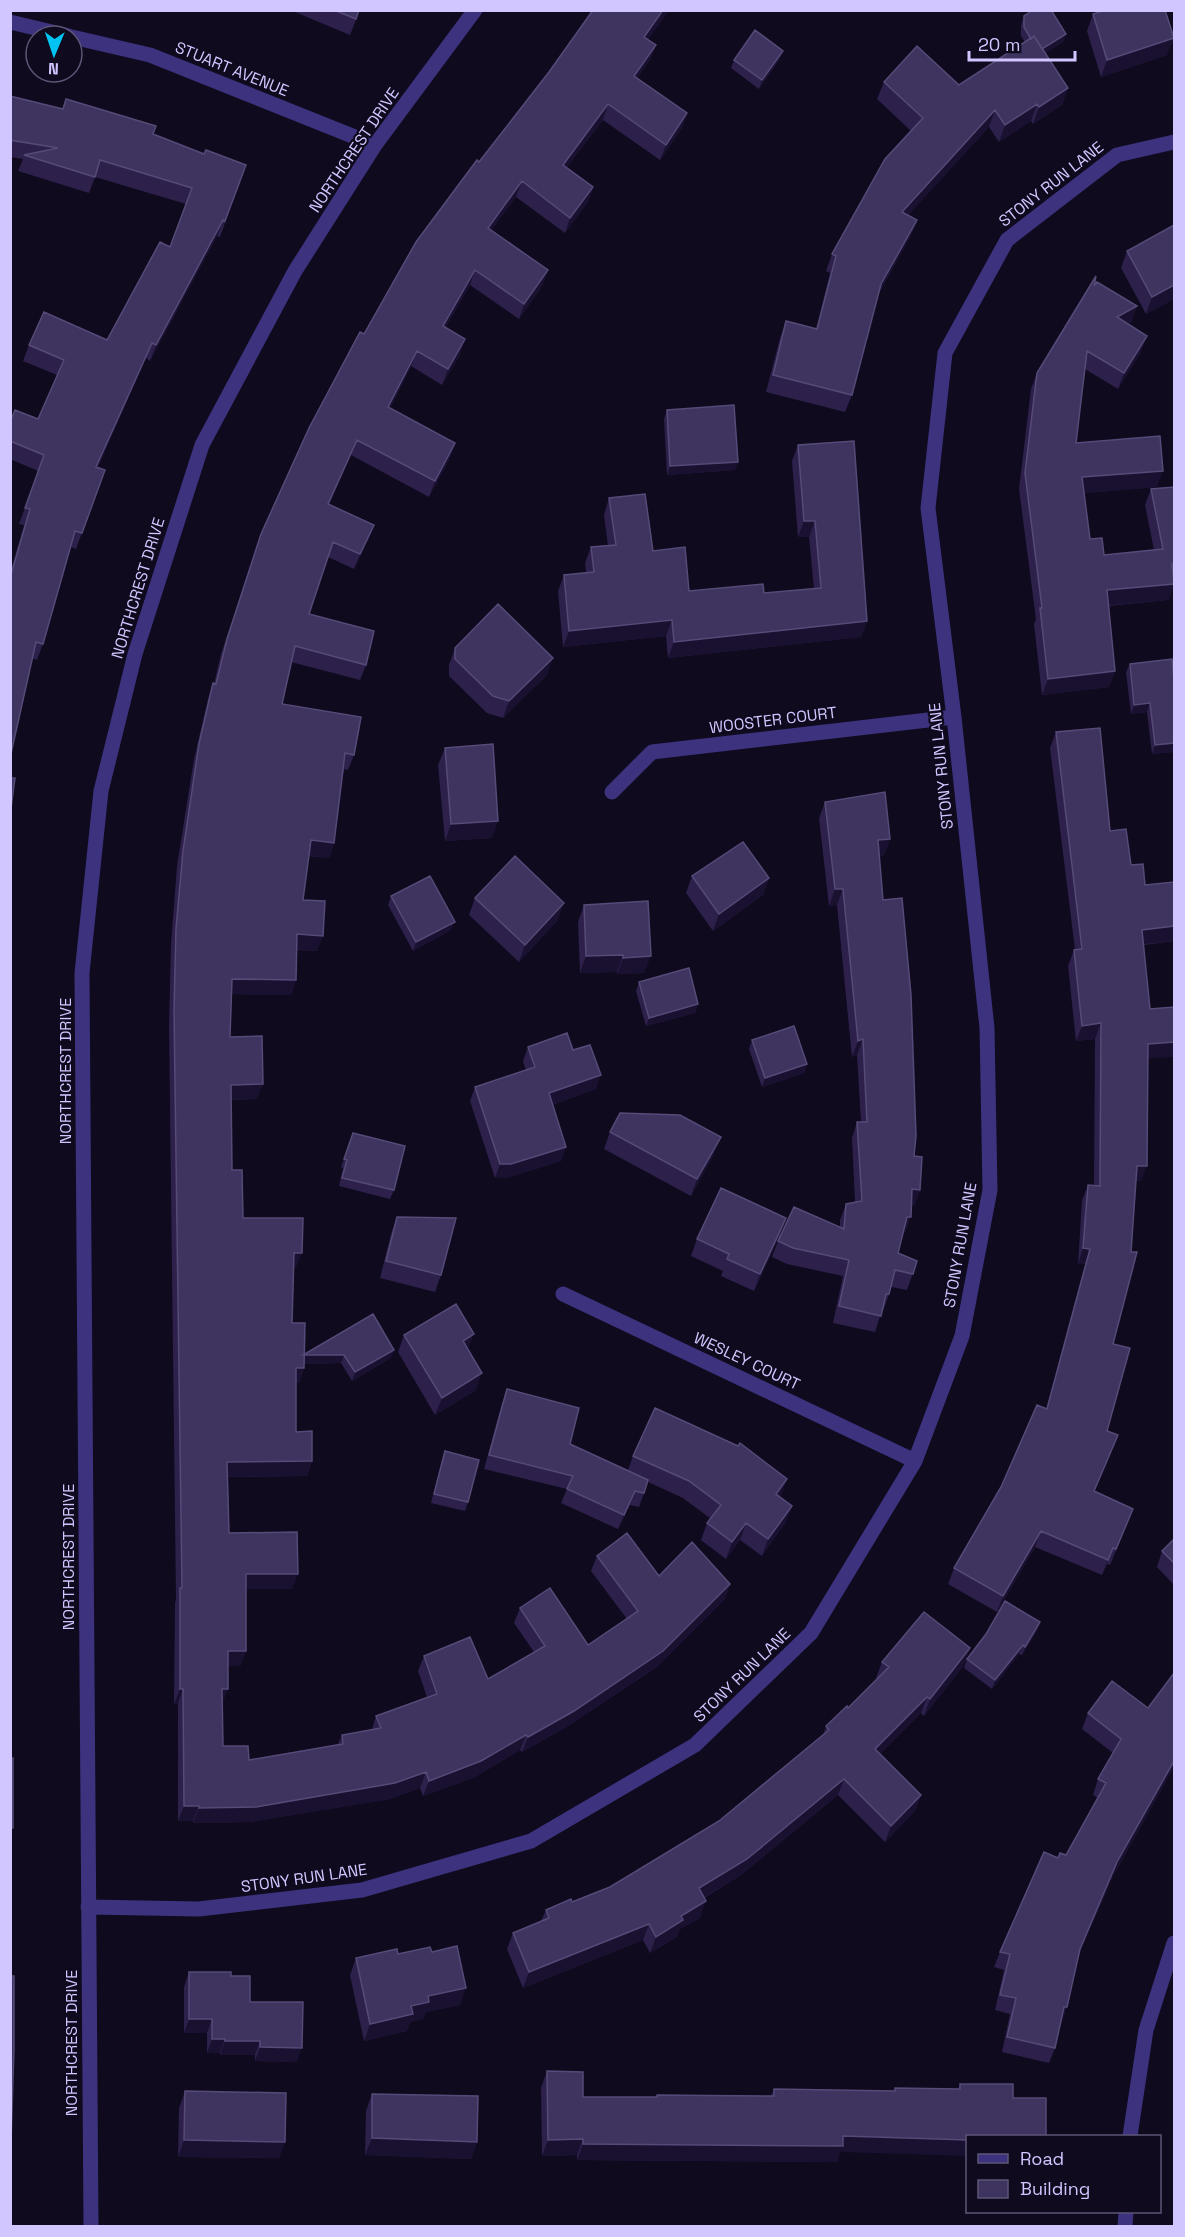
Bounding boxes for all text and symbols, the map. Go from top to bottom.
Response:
north arrow [24,24,84,84]
scale bar [969,24,1076,62]
text: 20 m [978,33,1021,56]
street label: STUART AVENUE [172,37,292,101]
text: N [48,58,59,79]
street label: NORTHCREST DRIVE [304,83,404,217]
street label: STONY RUN LANE [994,137,1108,231]
street label: NORTHCREST DRIVE [107,515,169,661]
street label: WOOSTER COURT [708,702,838,738]
street label: STONY RUN LANE [924,702,958,830]
street label: NORTHCREST DRIVE [55,998,76,1144]
street label: STONY RUN LANE [939,1181,981,1309]
street label: WESLEY COURT [690,1327,804,1395]
street label: NORTHCREST DRIVE [58,1484,79,1630]
street label: STONY RUN LANE [689,1623,795,1727]
street label: STONY RUN LANE [240,1859,368,1897]
street label: NORTHCREST DRIVE [61,1970,82,2116]
legend [966,2135,1161,2213]
text: Road [1020,2147,1064,2170]
text: Building [1020,2177,1090,2200]

